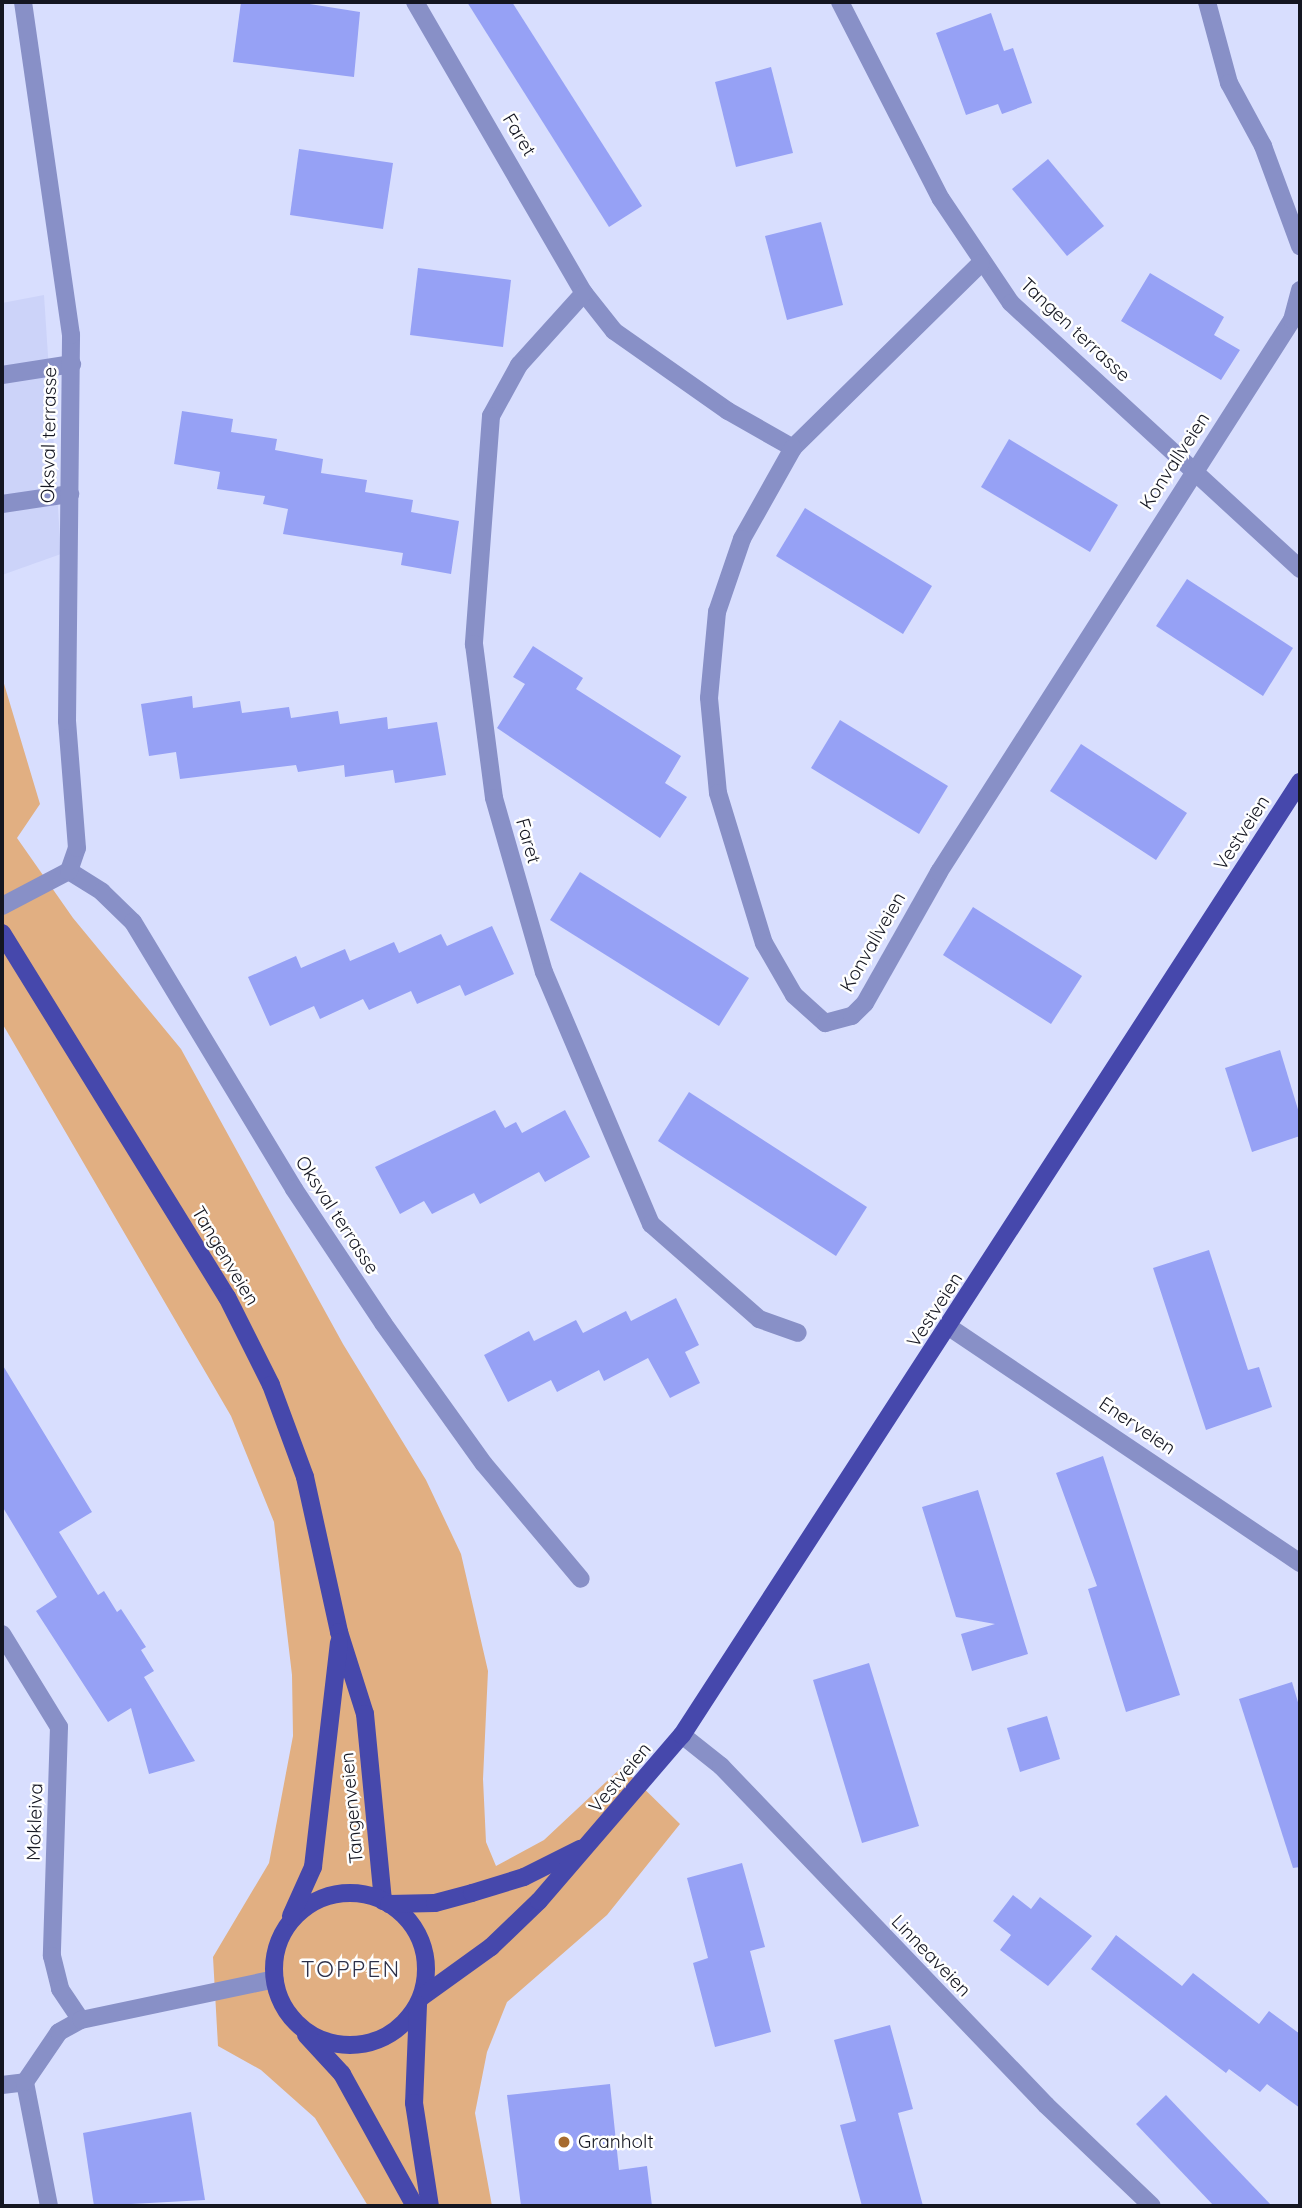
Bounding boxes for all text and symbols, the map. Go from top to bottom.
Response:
street label: Faret [497,109,541,161]
street label: Tangen terrasse [1015,273,1135,387]
street label: Oksval terrasse [36,367,62,503]
street label: Konvallveien [1135,408,1215,514]
street label: Vestveien [1209,791,1275,875]
street label: Faret [511,816,545,866]
street label: Konvallveien [835,888,911,996]
street label: Oksval terrasse [290,1152,384,1278]
street label: Tangenveien [186,1202,264,1310]
street label: Vestveien [902,1268,968,1352]
street label: Enerveien [1094,1392,1180,1460]
street label: Vestveien [584,1738,656,1818]
street label: Tangenveien [336,1751,368,1865]
street label: Mokleiva [22,1783,48,1861]
street label: Linneaveien [886,1910,976,2002]
district label: TOPPEN [302,1955,400,1983]
place label: Granholt [578,2131,654,2153]
marker: Granholt [556,2134,572,2150]

